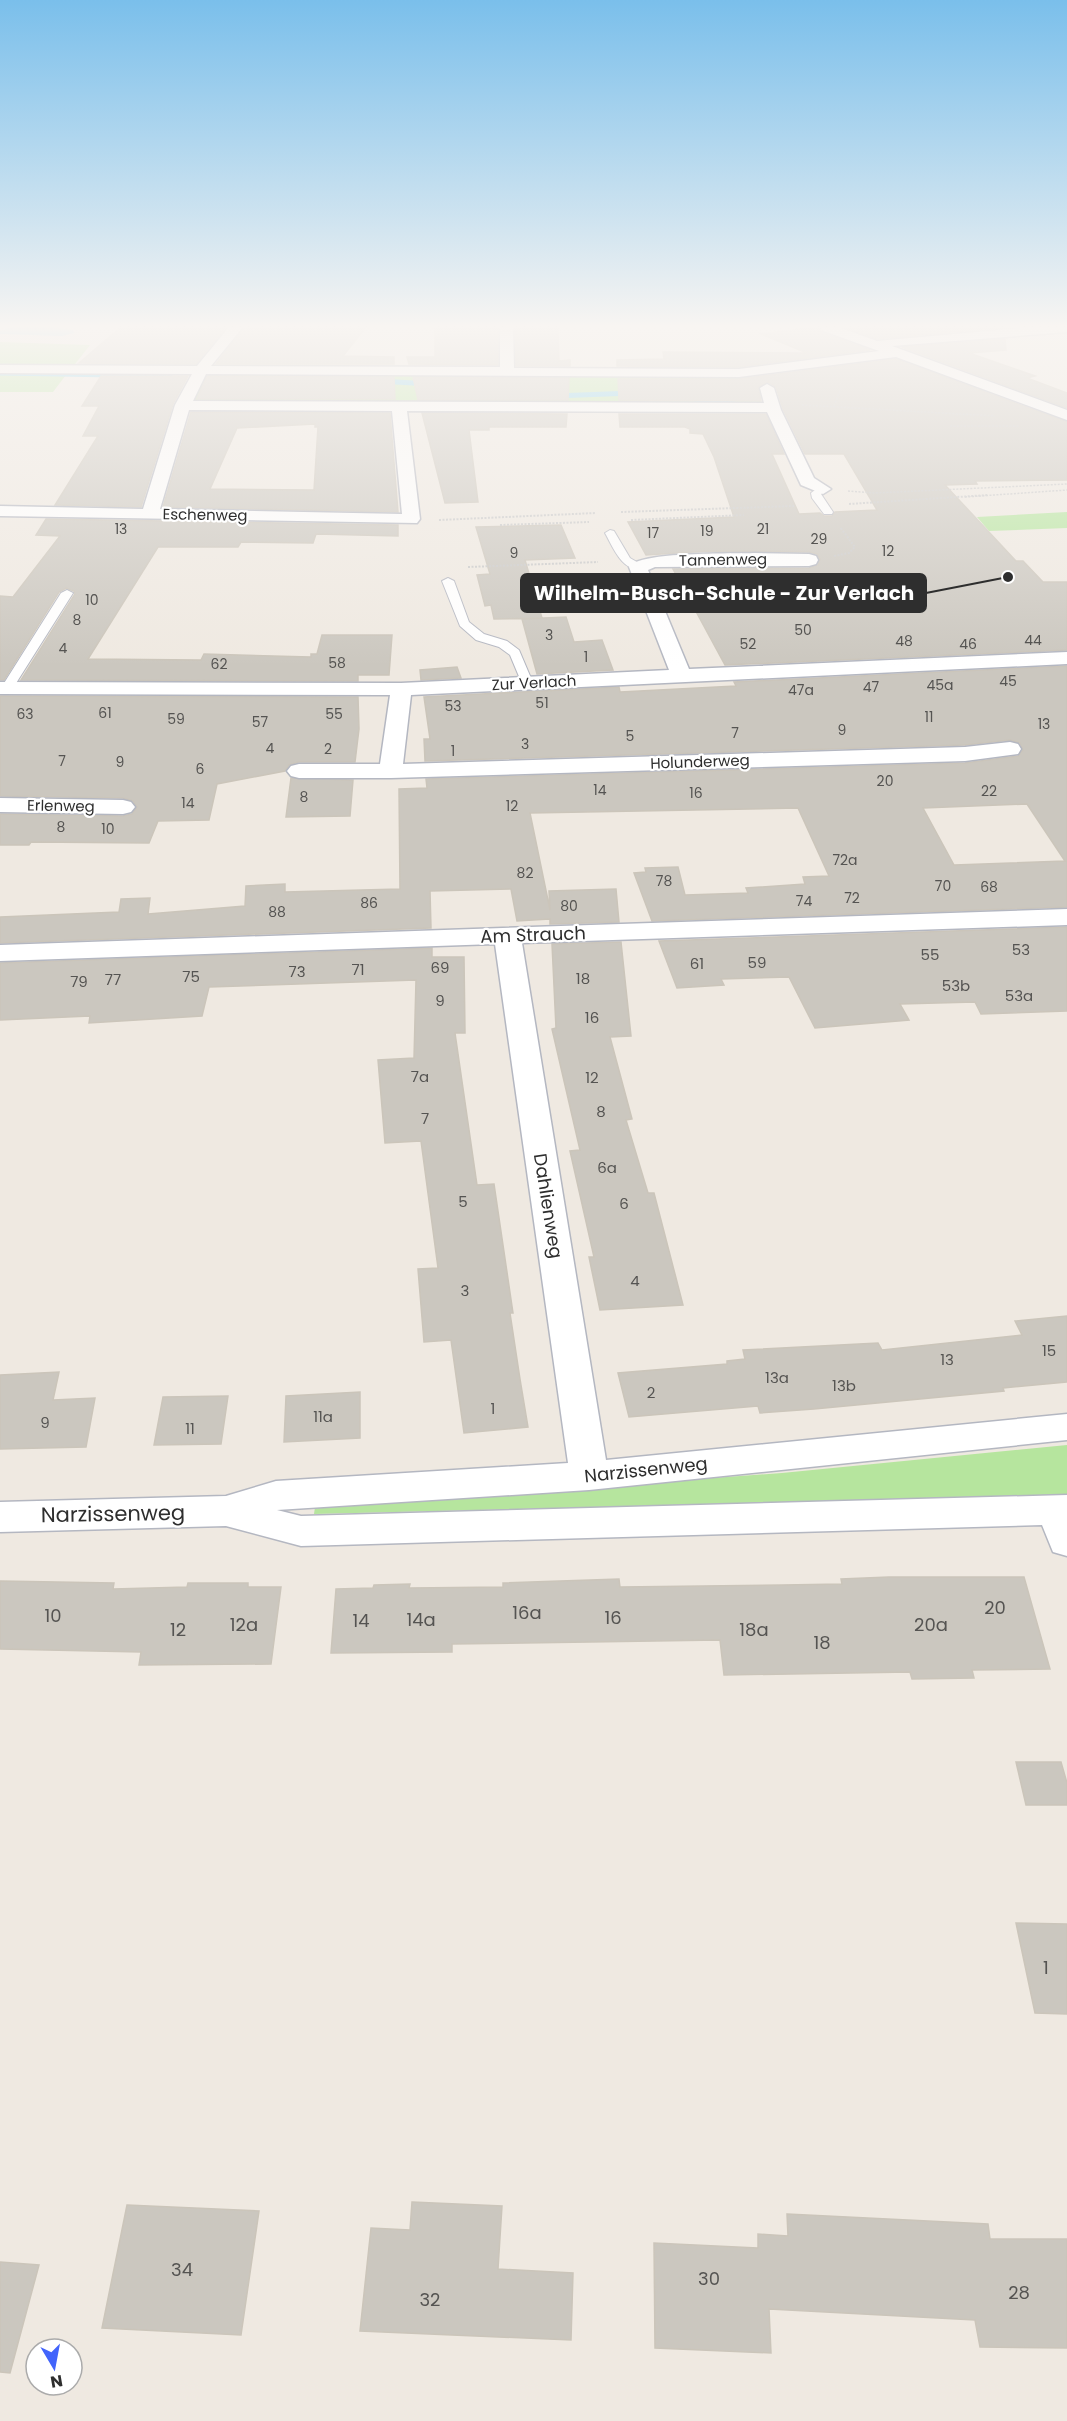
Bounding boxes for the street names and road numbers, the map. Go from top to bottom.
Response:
street label: Eschenweg [162,503,248,526]
street label: Tannenweg [679,548,767,571]
street label: Zur Verlach [491,670,577,695]
street label: Holunderweg [650,749,750,774]
street label: Erlenweg [27,794,95,817]
street label: Am Strauch [480,920,586,949]
street label: Dahlienweg [528,1152,569,1260]
street label: Narzissenweg [583,1451,709,1488]
street label: Narzissenweg [41,1498,185,1529]

